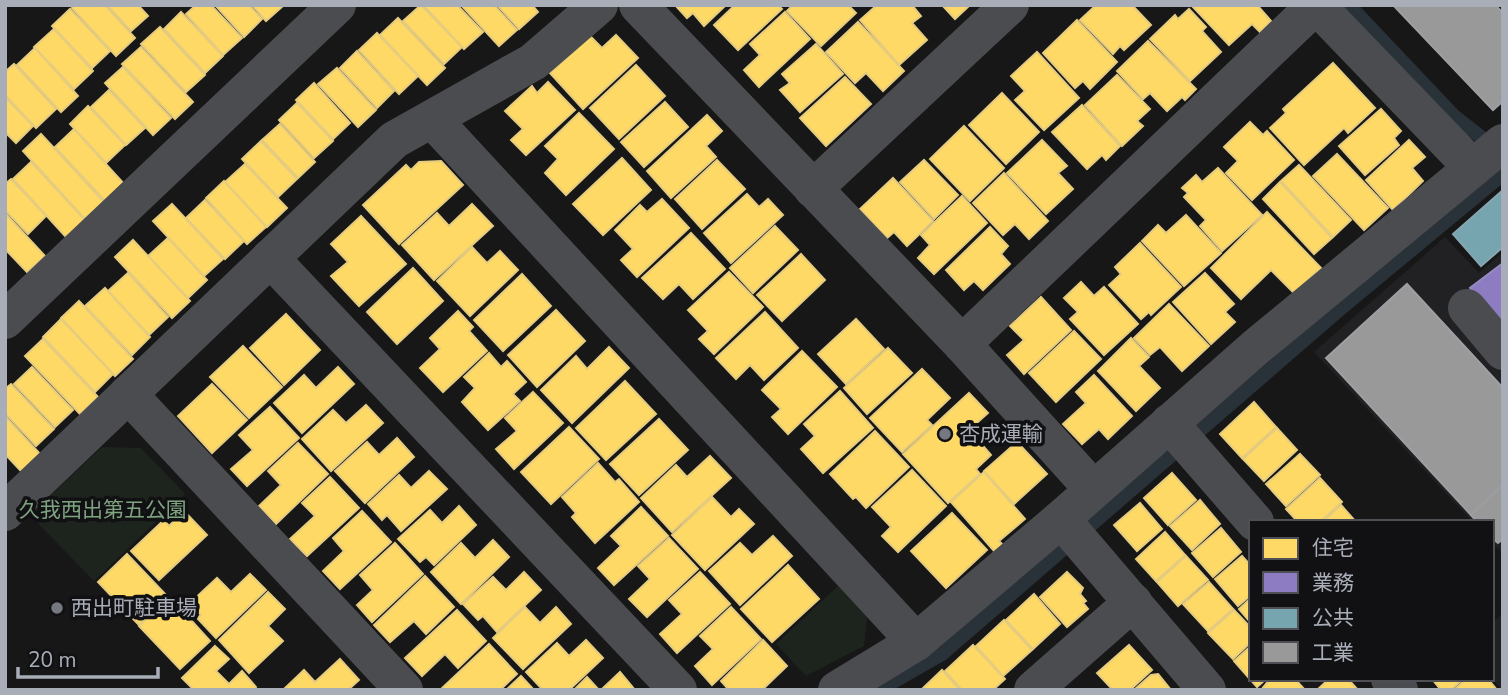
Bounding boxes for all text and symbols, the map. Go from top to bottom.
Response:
place label: 杏成運輸 [959,420,1043,448]
marker: 杏成運輸 [937,426,953,442]
park label: 久我西出第五公園 [19,496,187,524]
legend [1249,520,1494,681]
text: 住宅 [1312,534,1354,562]
text: 業務 [1312,569,1354,597]
place label: 西出町駐車場 [71,594,197,622]
marker: 西出町駐車場 [49,600,65,616]
text: 公共 [1312,604,1354,632]
scale bar [18,636,158,680]
text: 工業 [1312,639,1354,667]
text: 20 m [28,646,77,674]

